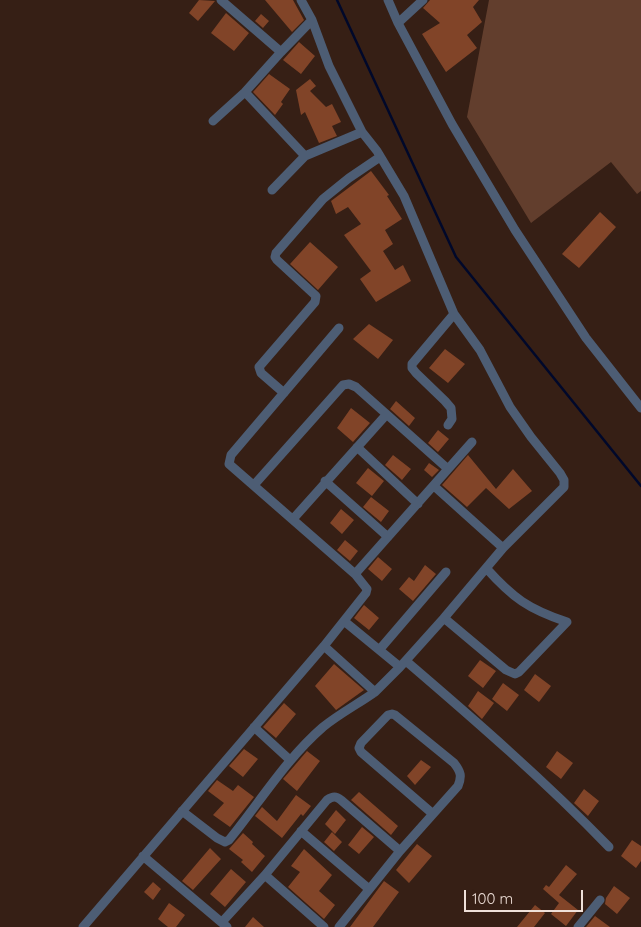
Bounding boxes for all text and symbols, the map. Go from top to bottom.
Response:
scale bar [466,880,585,912]
text: 100 m [472,889,513,908]

